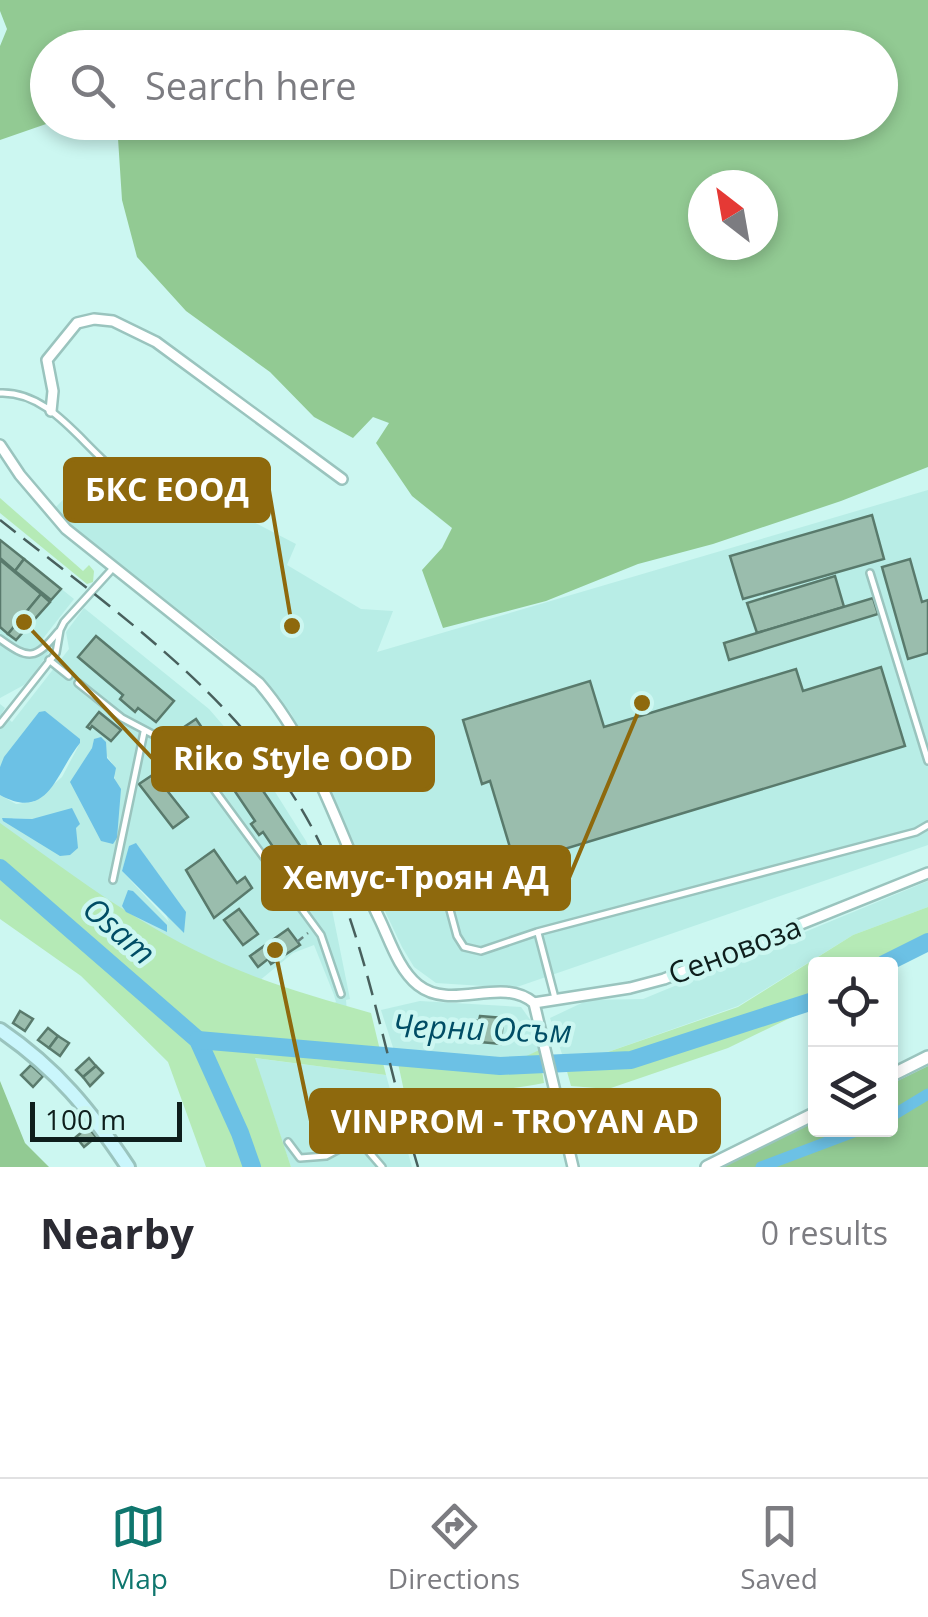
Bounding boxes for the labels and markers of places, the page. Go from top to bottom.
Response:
callout: БКС ЕООД [65,459,269,521]
callout: Riko Style OOD [153,728,433,790]
callout: Хемус-Троян АД [263,847,569,909]
callout: VINPROM - TROYAN AD [311,1090,719,1152]

